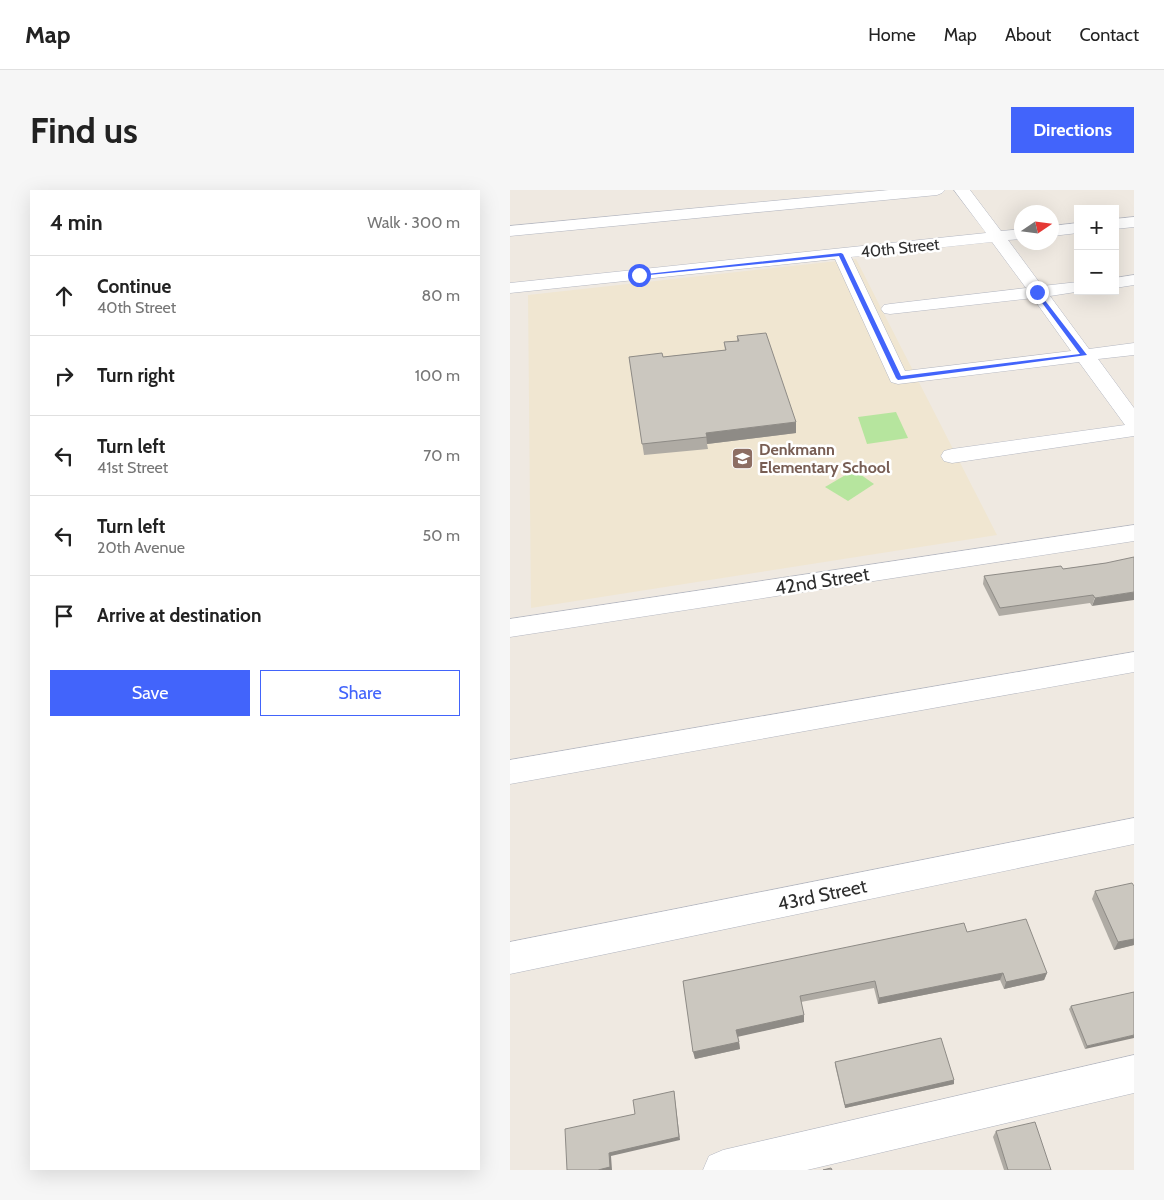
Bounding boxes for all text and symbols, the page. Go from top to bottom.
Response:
text: Map [25,20,71,49]
text: Home [868,24,916,46]
text: Map [944,24,977,46]
text: About [1005,24,1051,46]
text: Contact [1079,24,1139,46]
button: Directions [1011,107,1134,153]
text: Find us [30,109,138,152]
north arrow [1014,205,1059,250]
map controls [1074,205,1119,295]
button: + [1074,205,1119,250]
text: 4 min [50,210,103,235]
text: Walk · 300 m [367,213,460,232]
street label: 40th Street [860,234,941,262]
button: − [1074,250,1119,295]
route start [628,264,651,287]
text: Continue [97,275,171,298]
route end [1026,281,1049,304]
icon: ahead [50,282,78,310]
text: 80 m [422,286,460,305]
text: 40th Street [97,298,176,317]
icon: right [50,362,78,390]
text: Turn right [97,364,175,387]
text: 100 m [415,366,460,385]
text: Turn left [97,435,165,458]
place label: Denkmann Elementary School [759,440,890,477]
icon: left [50,442,78,470]
text: 70 m [423,446,460,465]
school or university icon: Denkmann Elementary School [731,446,755,470]
text: 41st Street [97,458,168,477]
text: Turn left [97,515,165,538]
icon: left [50,522,78,550]
text: 50 m [423,526,460,545]
text: 20th Avenue [97,538,185,557]
street label: 42nd Street [773,562,871,600]
icon: arrive [50,602,78,630]
text: Arrive at destination [97,604,261,627]
button: Save [50,670,250,716]
button: Share [260,670,460,716]
street label: 43rd Street [775,874,869,916]

